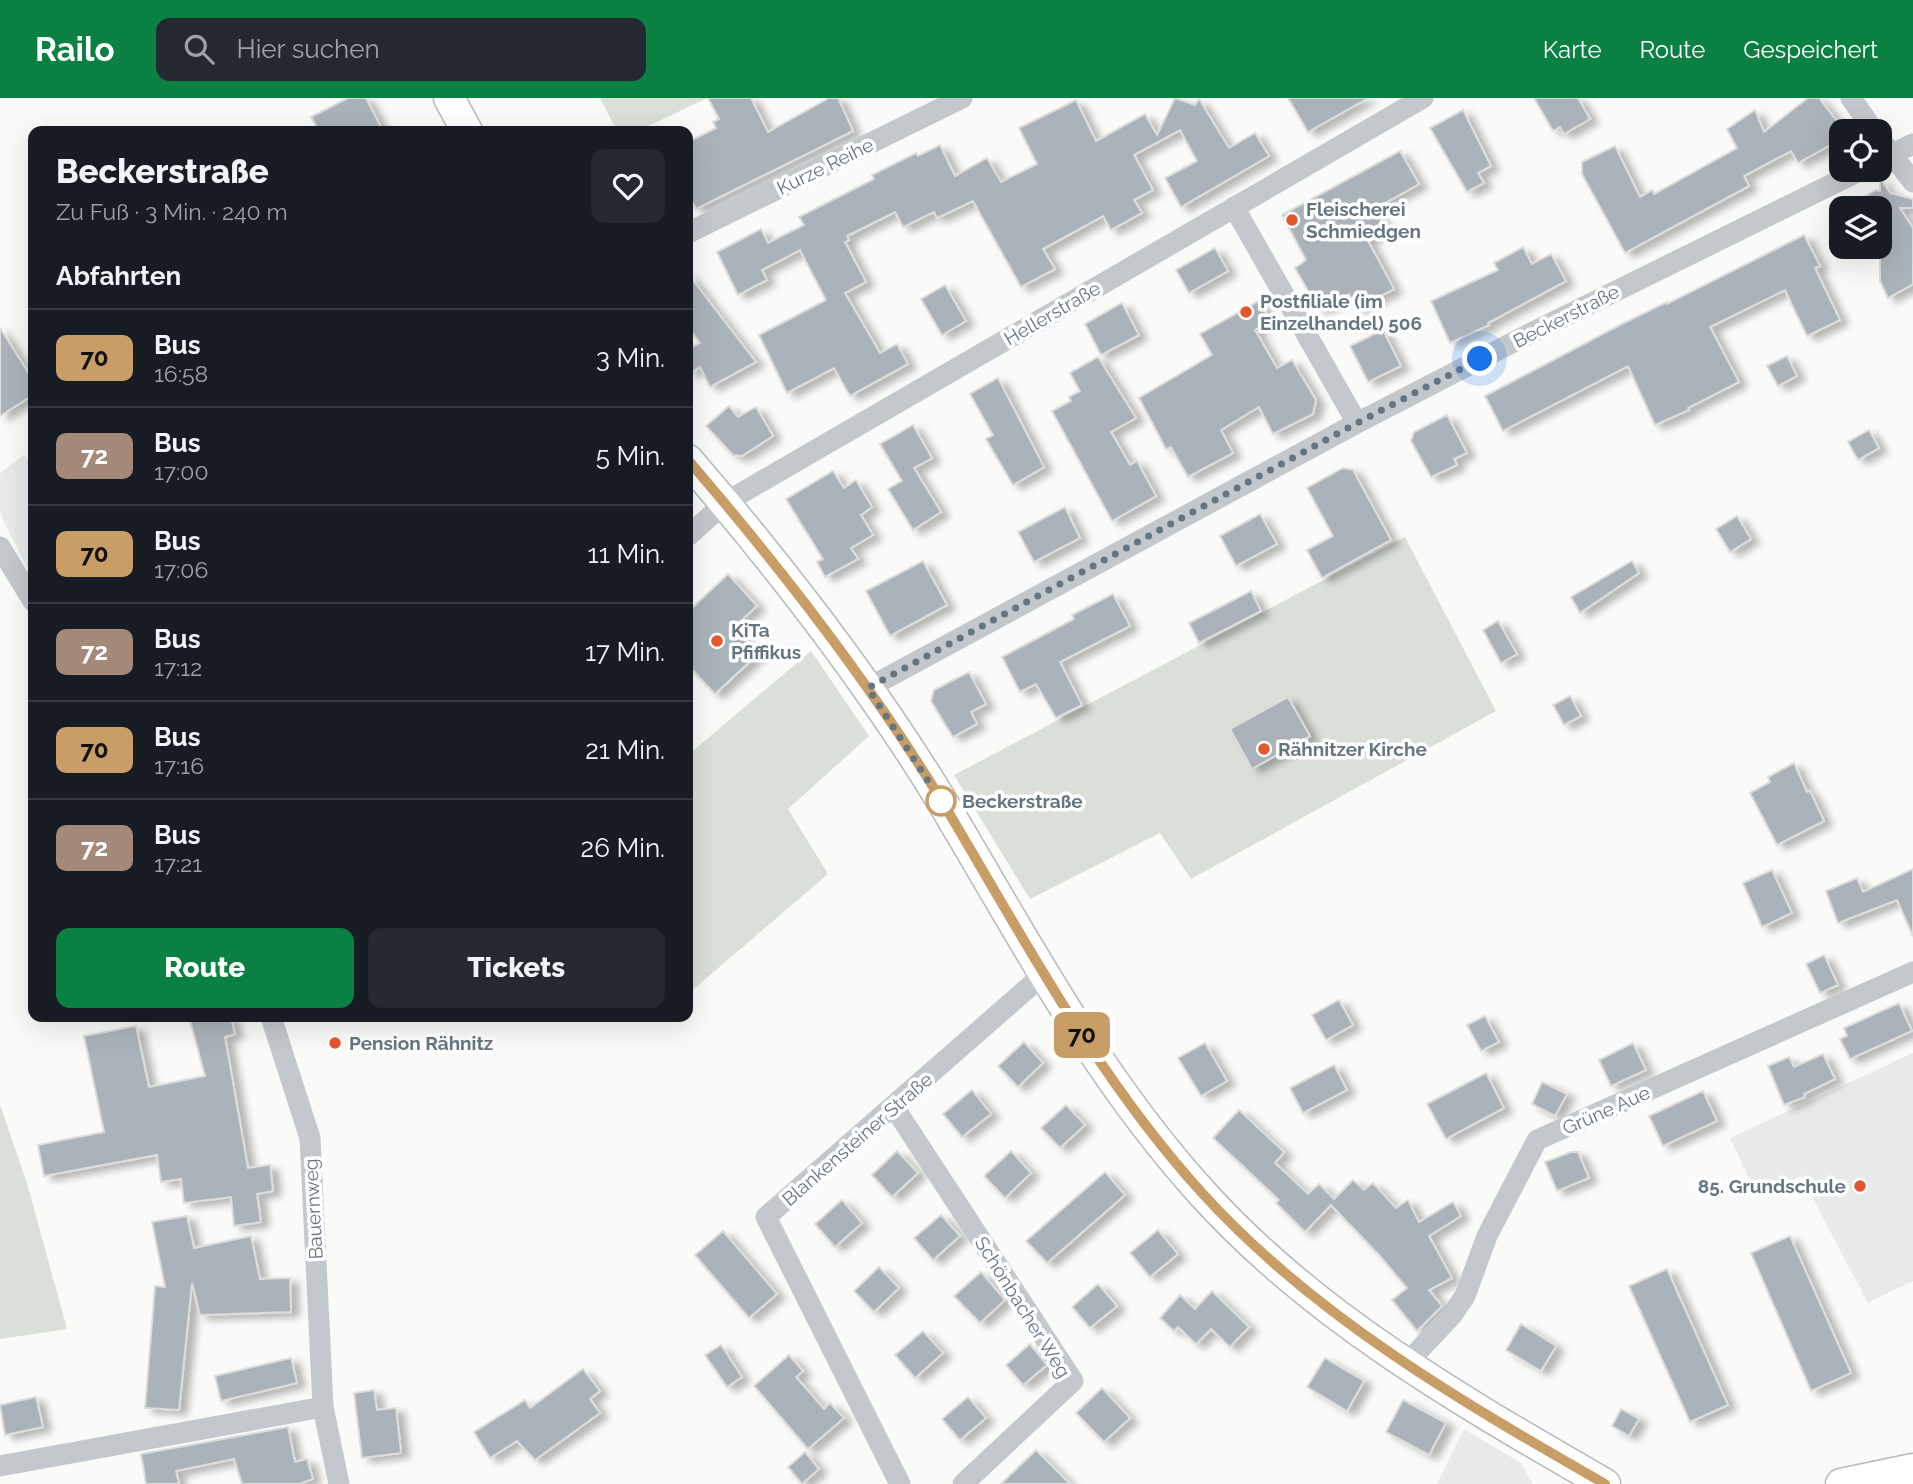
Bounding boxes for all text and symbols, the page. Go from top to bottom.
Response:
search box [156,18,646,81]
text: Railo [35,30,114,69]
icon: search [180,30,218,68]
text: Hier suchen [236,34,380,64]
text: Karte [1543,35,1602,64]
text: Route [1640,35,1705,64]
text: Gespeichert [1743,35,1878,64]
map controls [1829,119,1892,259]
button: locate [1829,119,1892,182]
street label: Kurze Reihe [773,133,877,199]
button: heart [591,149,665,223]
text: Beckerstraße [56,152,269,191]
button: layers [1829,196,1892,259]
text: Zu Fuß · 3 Min. · 240 m [56,198,288,225]
place label: Fleischerei Schmiedgen [1306,198,1421,242]
marker: Fleischerei Schmiedgen [1284,212,1300,228]
text: Abfahrten [56,261,181,291]
street label: Hellerstraße [1000,277,1104,349]
street label: Beckerstraße [1509,280,1623,352]
place label: Postfiliale (im Einzelhandel) 506 [1260,290,1422,334]
marker: Postfiliale (im Einzelhandel) 506 [1238,304,1254,320]
text: Bus [154,330,201,360]
your location [1462,341,1497,376]
text: 70 [80,343,109,372]
text: 3 Min. [596,343,665,373]
text: 16:58 [154,360,208,387]
text: Bus [154,428,201,458]
text: 72 [81,441,108,470]
text: 5 Min. [596,441,665,471]
text: 17:00 [154,458,209,485]
text: Bus [154,526,201,556]
text: 70 [80,539,109,568]
text: 11 Min. [588,539,665,569]
text: 17:06 [154,556,208,583]
place label: KiTa Pfiffikus [731,619,801,663]
text: Bus [154,624,201,654]
marker: KiTa Pfiffikus [709,633,725,649]
text: 72 [81,637,108,666]
text: 17 Min. [585,637,665,667]
text: 17:12 [154,654,202,681]
text: Bus [154,722,201,752]
text: 70 [80,735,109,764]
text: 21 Min. [585,735,665,765]
place label: Rähnitzer Kirche [1278,738,1427,760]
marker: Rähnitzer Kirche [1256,741,1272,757]
text: 17:16 [154,752,204,779]
marker: Beckerstraße [926,786,956,816]
place label: Beckerstraße [962,790,1083,812]
text: Bus [154,820,201,850]
text: 72 [81,833,108,862]
text: 26 Min. [581,833,665,863]
text: 17:21 [154,850,202,877]
button: Route [56,928,354,1008]
button: Tickets [368,928,665,1008]
line badge: 70 [1050,1012,1114,1058]
text: 70 [1068,1020,1096,1049]
place label: Pension Rähnitz [349,1032,493,1054]
marker: Pension Rähnitz [327,1035,343,1051]
street label: Blankensteiner Straße [778,1068,936,1210]
street label: Grüne Aue [1559,1081,1653,1139]
street label: Bauernweg [299,1158,327,1260]
place label: 85. Grundschule [1698,1175,1846,1197]
marker: 85. Grundschule [1852,1178,1868,1194]
street label: Schönbacher Weg [971,1232,1075,1382]

